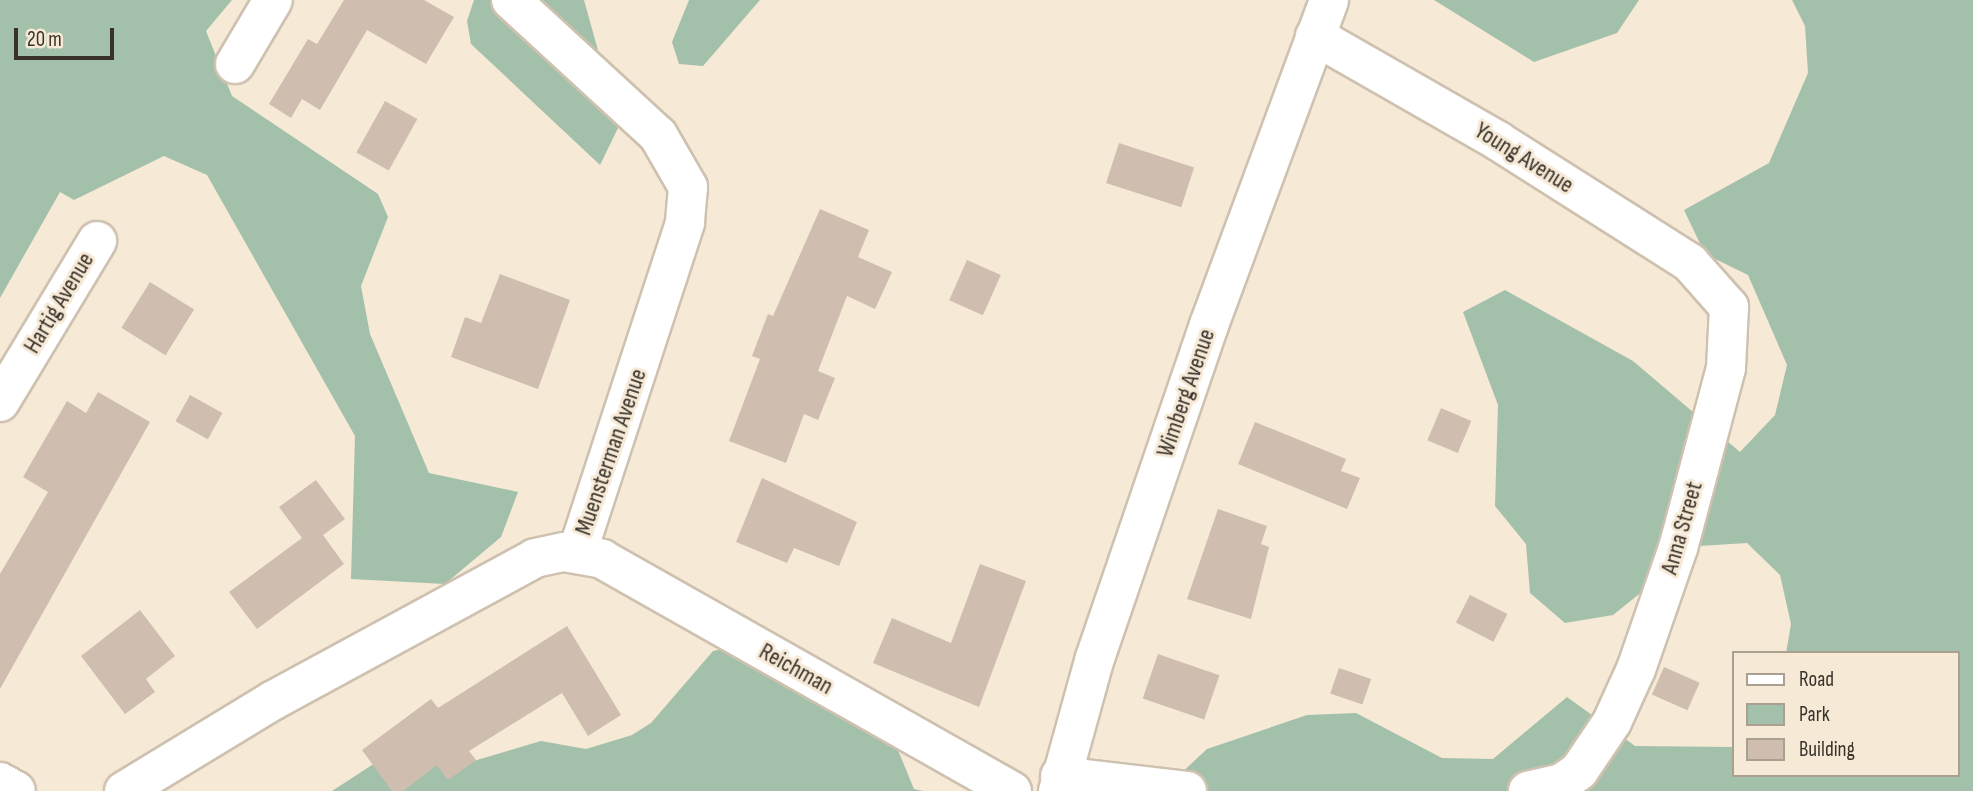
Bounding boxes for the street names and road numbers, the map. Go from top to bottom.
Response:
street label: Young Avenue [1469,116,1579,200]
street label: Hartig Avenue [18,247,100,359]
street label: Wimberg Avenue [1151,325,1221,461]
street label: Muensterman Avenue [569,365,653,539]
street label: Anna Street [1655,478,1709,578]
street label: Reichman [754,637,838,701]

